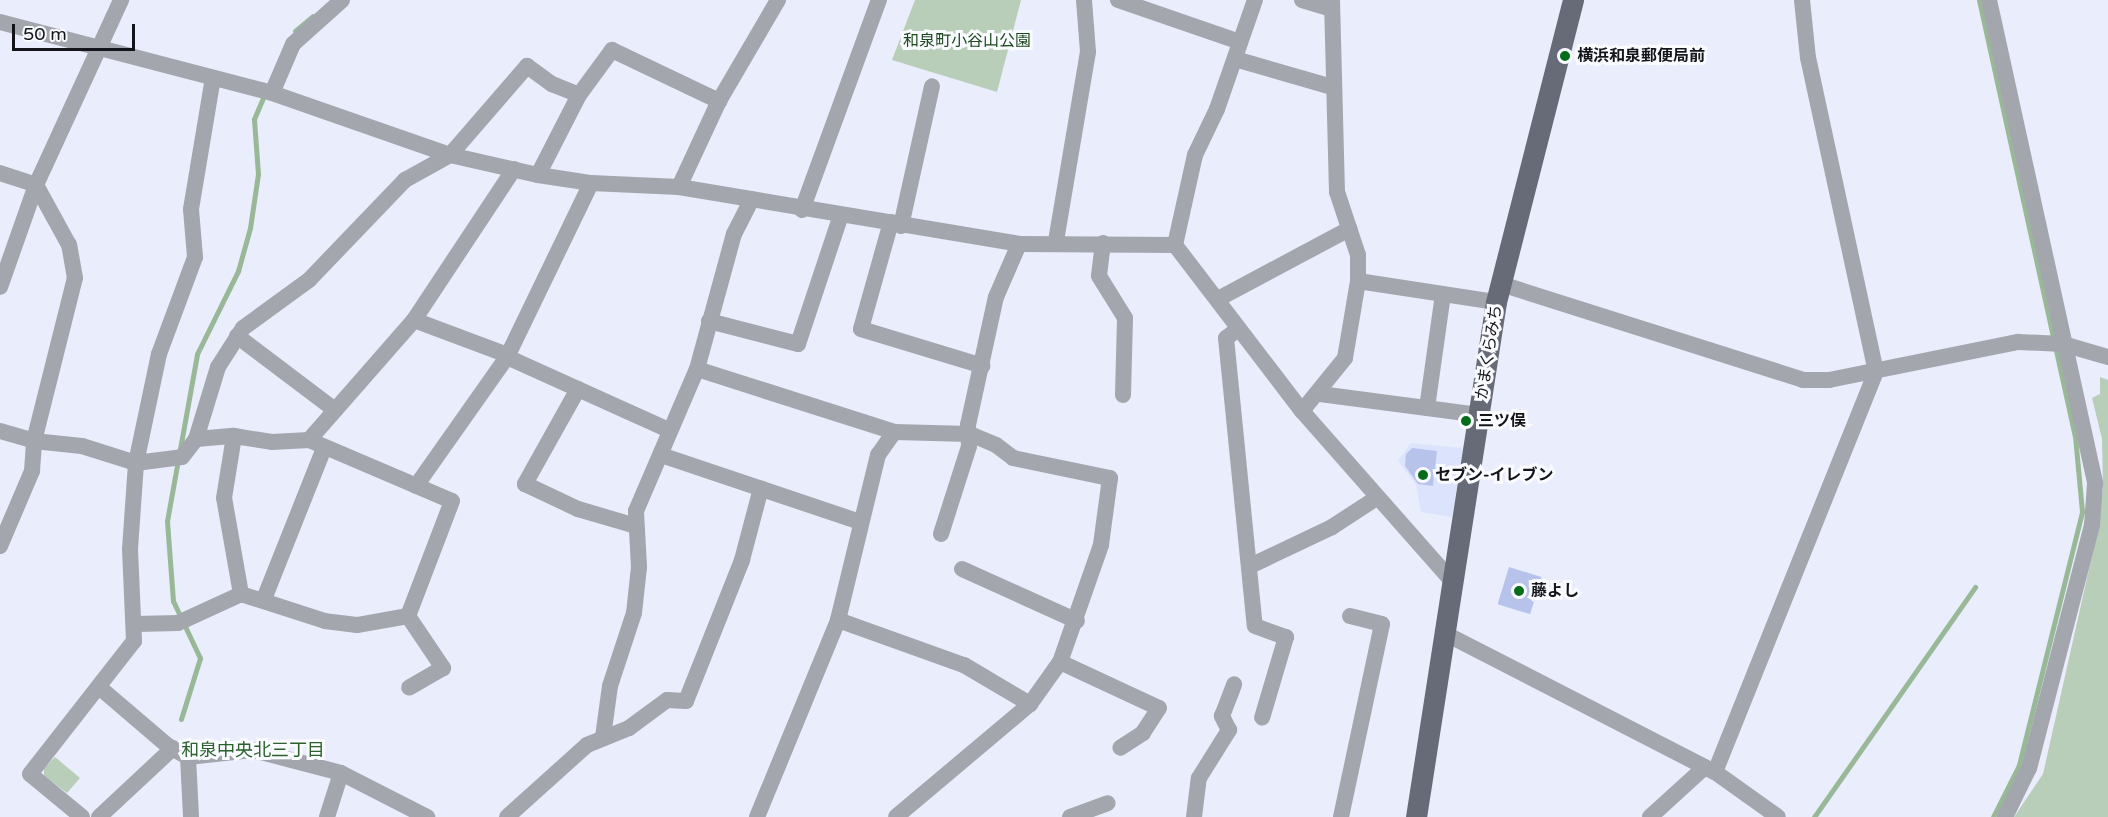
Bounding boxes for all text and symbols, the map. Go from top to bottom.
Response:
scale bar [15,12,138,50]
text: 50 m [23,23,67,45]
park label: 和泉町小谷山公園 [903,31,1031,51]
place label: 横浜和泉郵便局前 [1577,46,1705,66]
marker: 横浜和泉郵便局前 [1558,49,1572,63]
street label: かまくらみち [1472,303,1506,401]
place label: 三ツ俣 [1478,411,1526,431]
marker: 三ツ俣 [1459,414,1473,428]
place label: セブン-イレブン [1435,465,1554,485]
marker: セブン-イレブン [1416,468,1430,482]
place label: 藤よし [1531,581,1579,601]
marker: 藤よし [1512,584,1526,598]
district label: 和泉中央北三丁目 [181,739,325,761]

